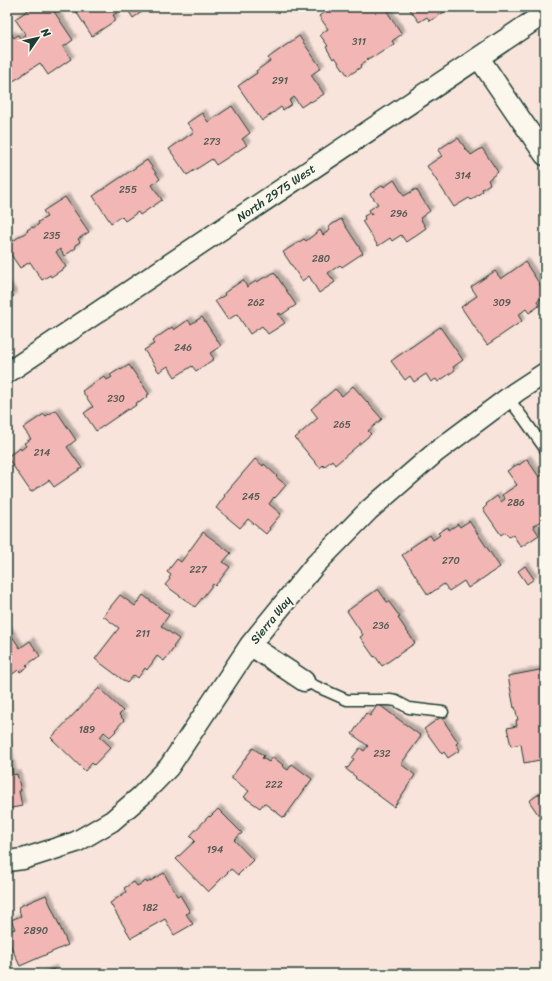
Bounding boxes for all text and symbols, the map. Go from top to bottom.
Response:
north arrow [18,18,58,58]
text: N [35,23,56,41]
house number: 311 [352,33,366,51]
house number: 291 [272,72,288,90]
house number: 273 [204,133,221,151]
street label: North 2975 West [232,158,320,228]
house number: 314 [455,167,471,185]
house number: 255 [119,181,137,199]
house number: 296 [390,205,408,223]
house number: 235 [43,227,61,245]
house number: 280 [312,250,330,268]
house number: 262 [247,294,265,312]
house number: 309 [493,294,511,312]
house number: 246 [174,339,192,357]
house number: 230 [107,390,125,408]
house number: 265 [333,416,351,434]
house number: 214 [34,444,50,462]
house number: 245 [242,488,260,506]
house number: 286 [507,494,525,512]
house number: 270 [442,552,460,570]
house number: 227 [189,561,208,579]
street label: Sierra Way [244,590,298,649]
house number: 236 [373,617,390,635]
house number: 211 [136,625,150,643]
house number: 189 [79,721,95,739]
house number: 232 [373,745,391,763]
house number: 222 [265,776,283,794]
house number: 194 [207,841,223,859]
house number: 182 [142,899,158,917]
house number: 2890 [24,922,48,940]

